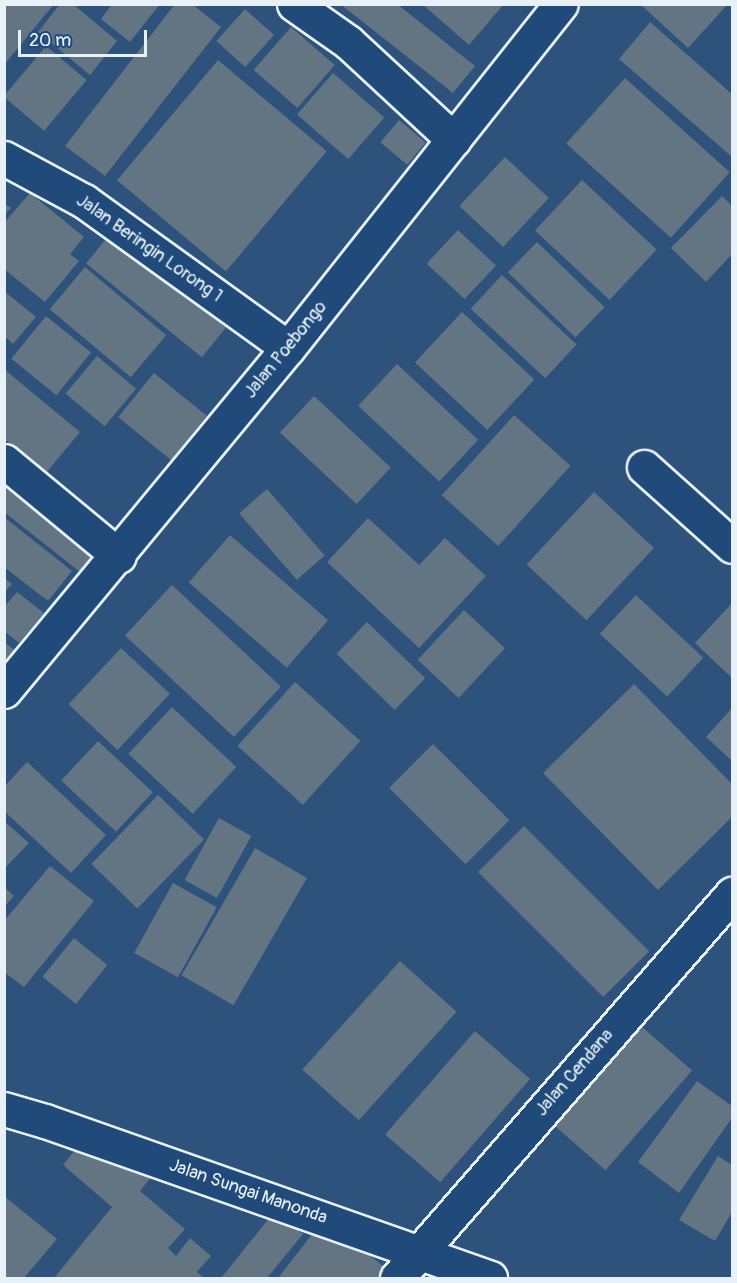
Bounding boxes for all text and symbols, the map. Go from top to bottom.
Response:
scale bar [21,18,150,56]
text: 20 m [29,29,71,52]
street label: Jalan Beringin Lorong 1 [72,190,226,308]
street label: Jalan Poebongo [240,297,332,403]
street label: Jalan Cendana [531,1025,619,1121]
street label: Jalan Sungai Manonda [166,1155,330,1229]

